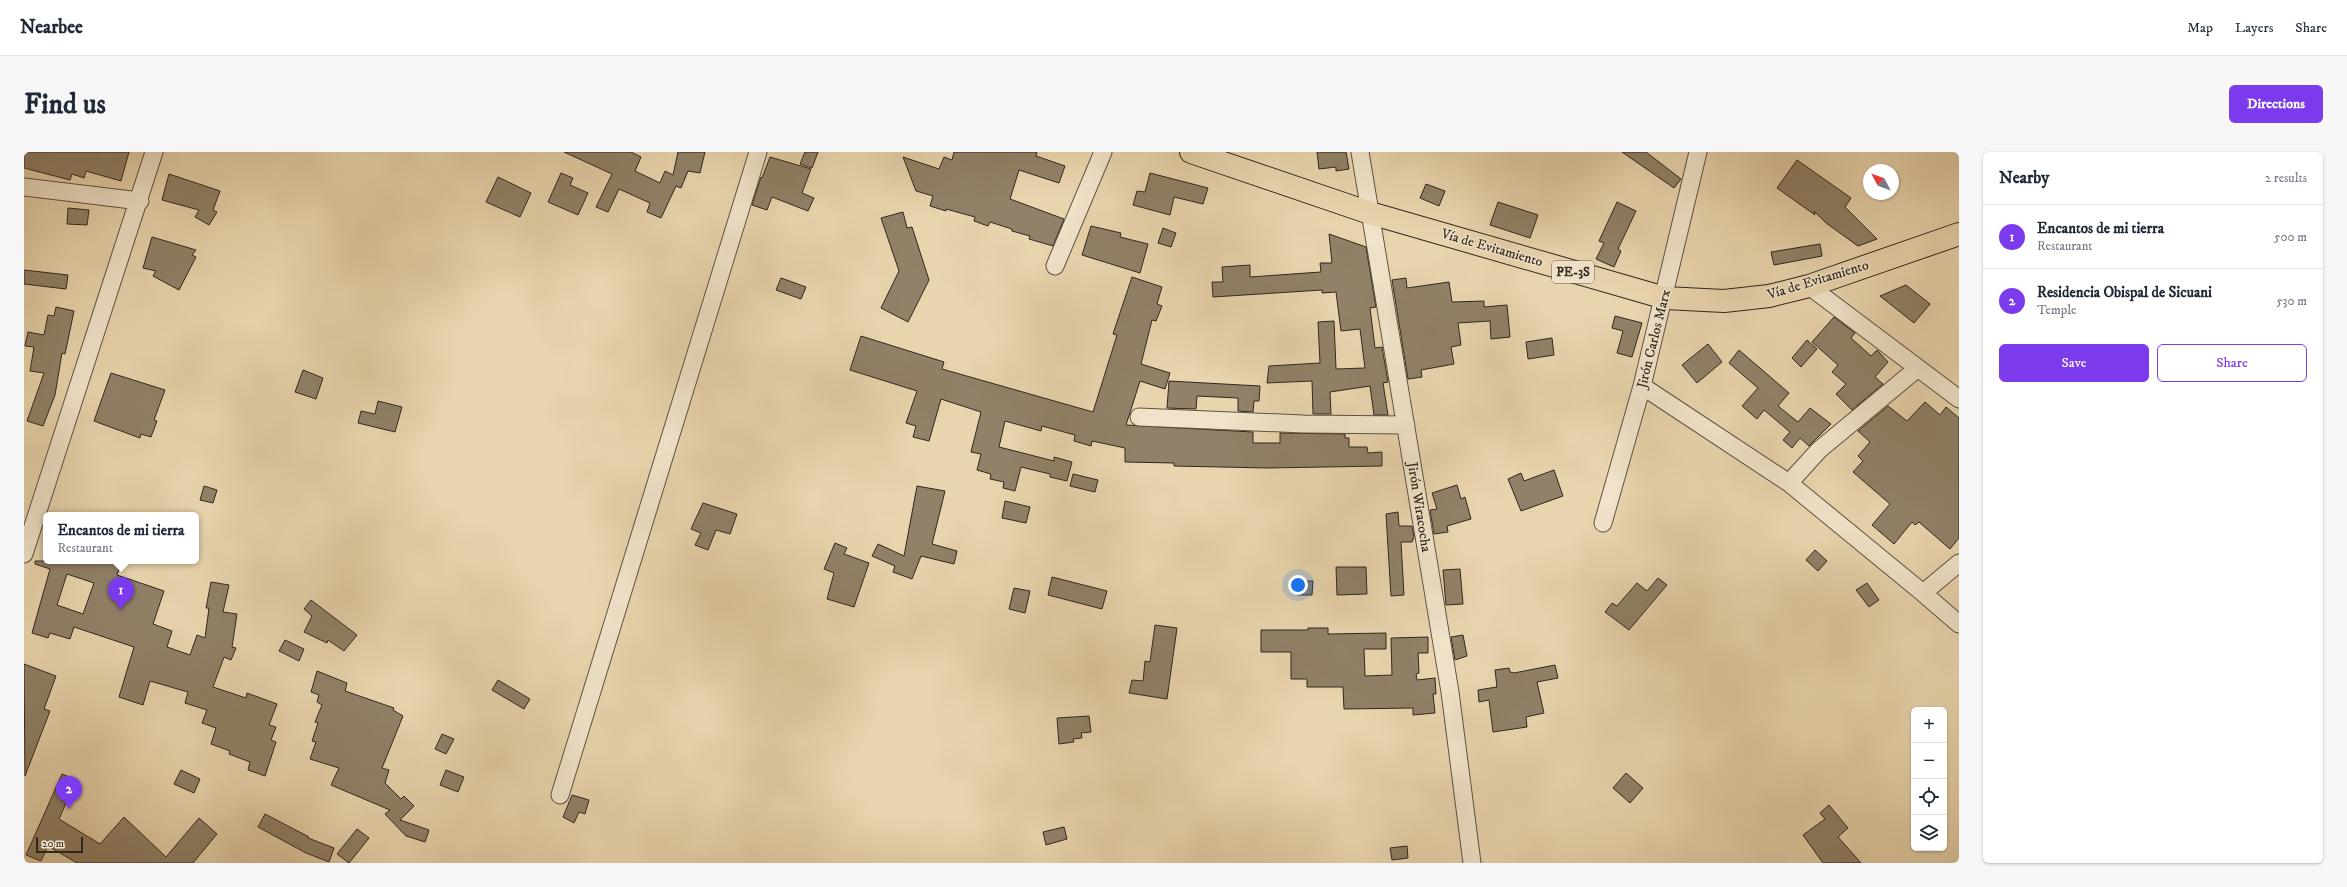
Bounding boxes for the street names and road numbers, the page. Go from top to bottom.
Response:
street label: Vía de Evitamiento [1438,225,1545,271]
street label: Vía de Evitamiento [1764,256,1871,304]
road number: PE-3S [1552,261,1594,283]
street label: Jirón Carlos Marx [1633,288,1675,392]
street label: Jirón Wiracocha [1403,459,1435,553]

